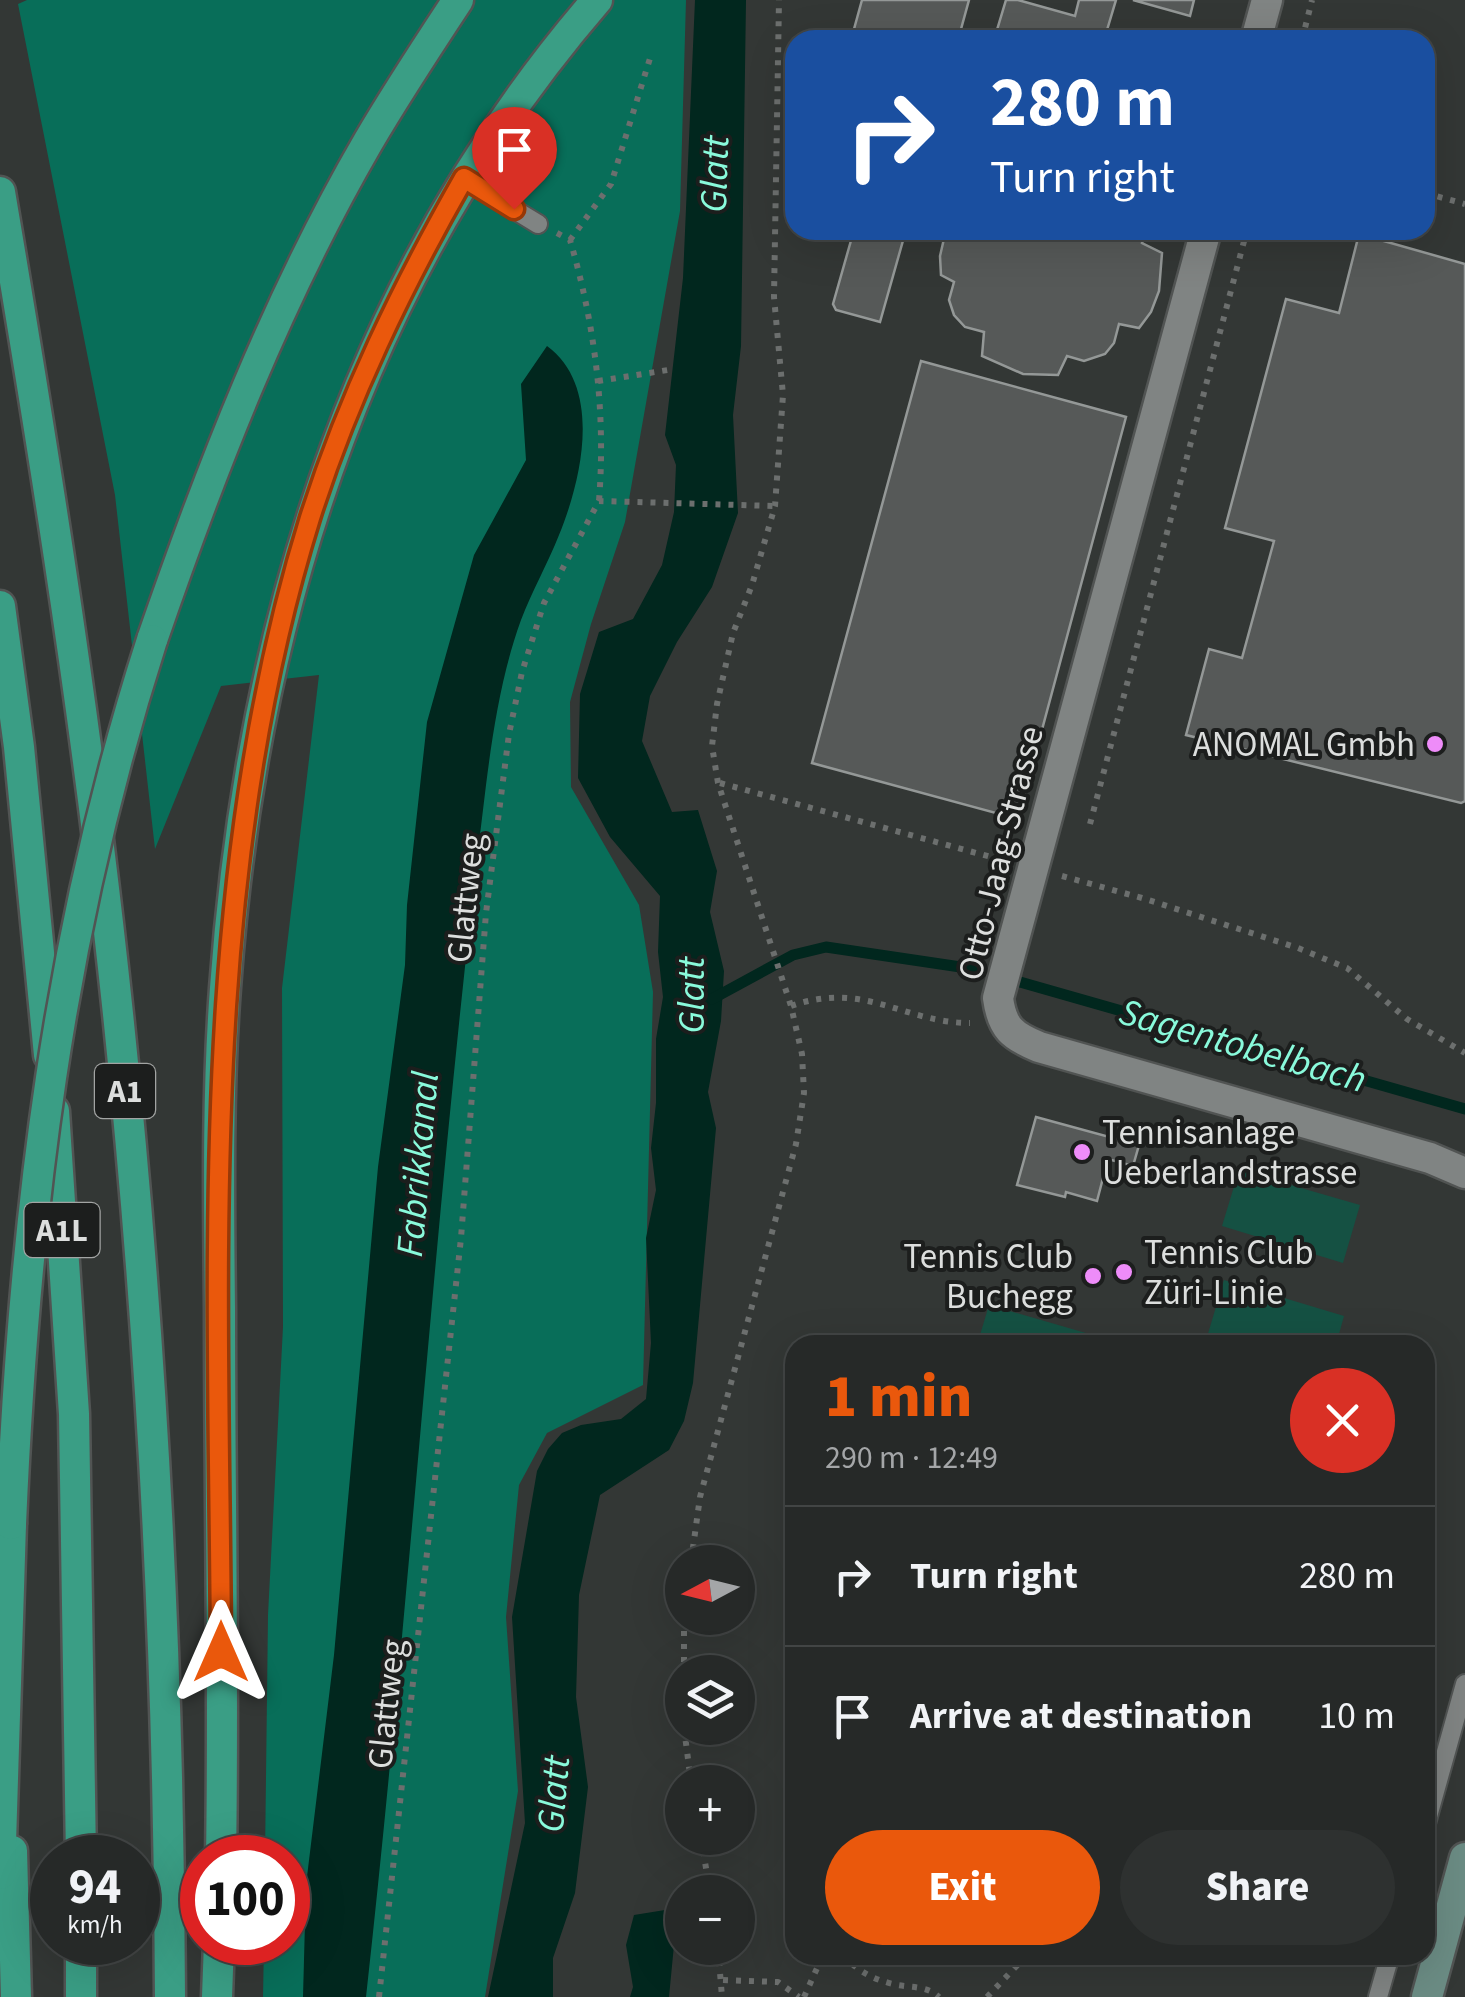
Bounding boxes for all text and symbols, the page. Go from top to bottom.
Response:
text: 280 m [990,53,1175,153]
icon: right [825,70,955,200]
pin [472,107,557,210]
icon: arrive [487,122,542,177]
water label: Glatt [687,133,743,213]
text: Turn right [990,146,1175,210]
place label: ANOMAL Gmbh [1193,720,1415,770]
street label: Otto-Jaag-Strasse [945,721,1057,986]
marker: ANOMAL Gmbh [1424,733,1446,755]
street label: Glattweg [434,830,498,966]
water label: Glatt [665,955,719,1033]
water label: Sagentobelbach [1113,985,1372,1107]
road number: A1 [95,1064,155,1118]
water label: Fabrikkanal [383,1069,453,1259]
place label: Tennisanlage Ueberlandstrasse [1102,1108,1357,1198]
marker: Tennisanlage Ueberlandstrasse [1071,1141,1093,1163]
road number: A1L [24,1203,100,1257]
place label: Tennis Club Züri-Linie [1144,1228,1314,1318]
place label: Tennis Club Buchegg [903,1232,1073,1322]
marker: Tennis Club Züri-Linie [1113,1261,1135,1283]
marker: Tennis Club Buchegg [1082,1265,1104,1287]
text: 1 min [825,1355,972,1440]
button: close [1290,1368,1395,1473]
text: 290 m · 12:49 [825,1435,998,1481]
north arrow [665,1545,755,1635]
map controls [665,1545,755,1965]
icon: right [825,1549,880,1604]
text: Turn right [910,1549,1078,1603]
text: 280 m [1299,1549,1395,1603]
position arrow [169,1600,273,1704]
street label: Glattweg [355,1636,419,1772]
button: layers [665,1655,755,1745]
icon: arrive [825,1689,880,1744]
text: Arrive at destination [910,1689,1252,1743]
text: 10 m [1318,1689,1395,1743]
water label: Glatt [524,1752,584,1835]
button: + [665,1765,755,1855]
button: Exit [825,1830,1100,1945]
button: Share [1120,1830,1395,1945]
speed limit sign: 100 [180,1835,310,1965]
text: 94 [69,1852,121,1923]
button: − [665,1875,755,1965]
text: km/h [67,1907,123,1943]

